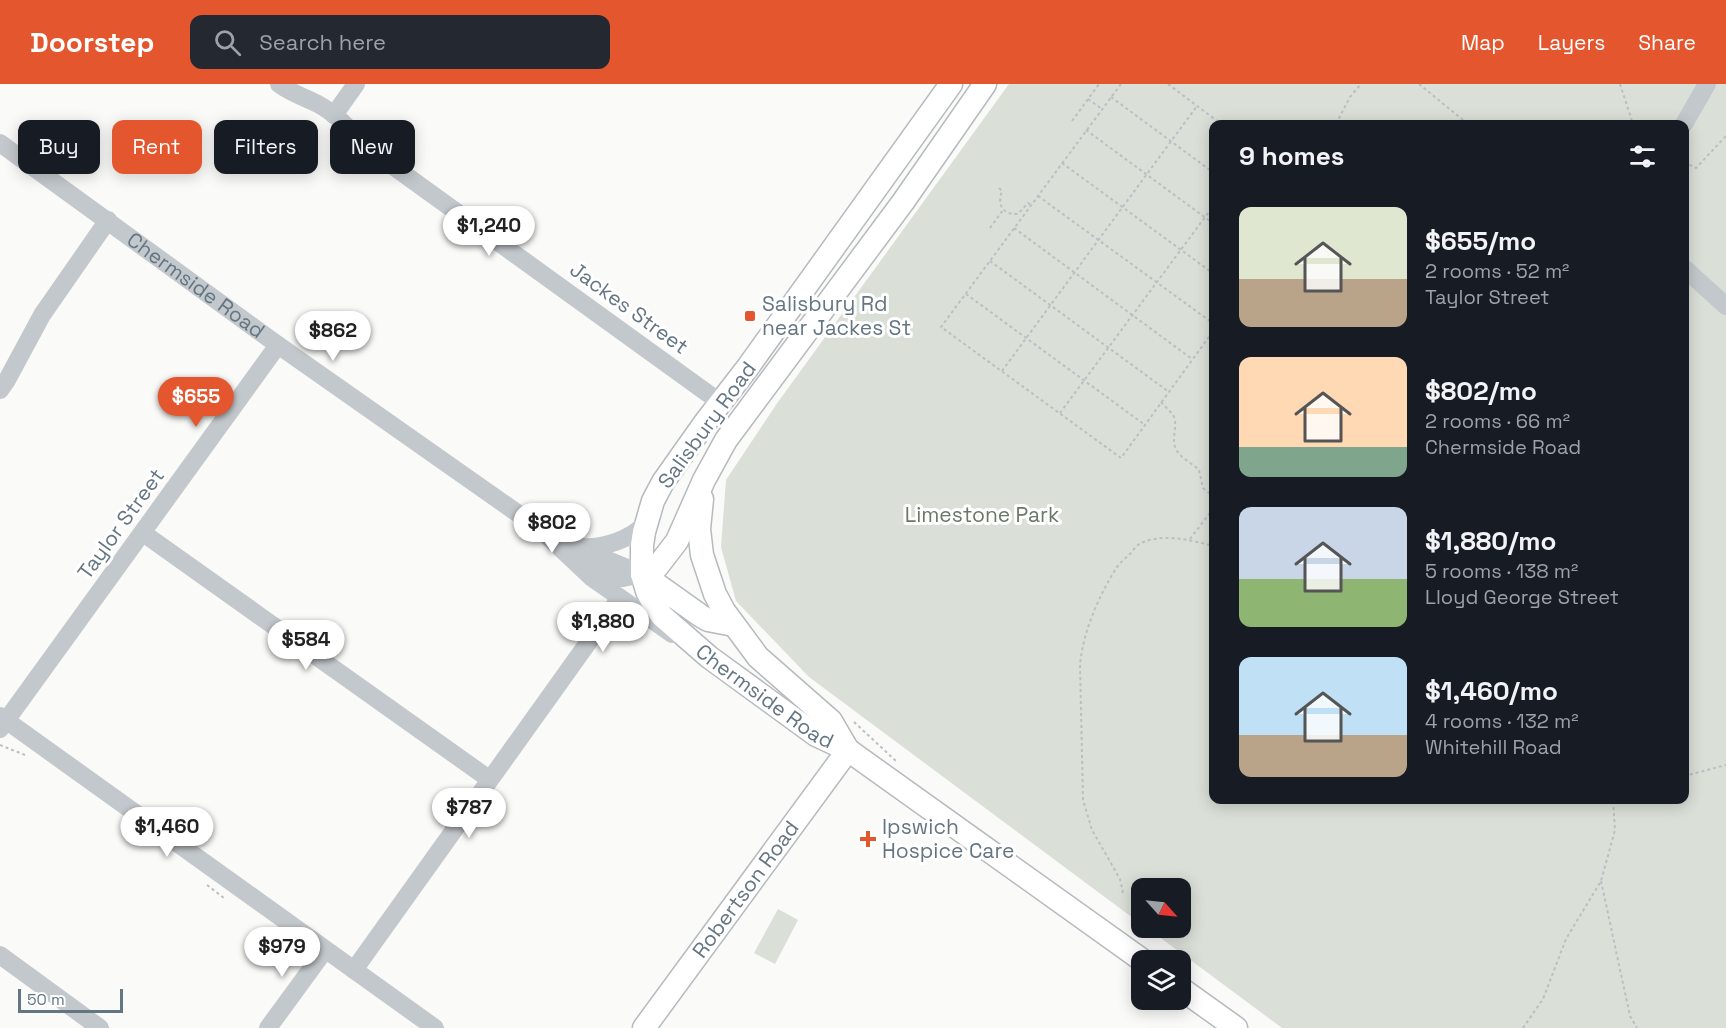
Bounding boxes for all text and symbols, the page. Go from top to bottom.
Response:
search box [190,15,610,69]
text: Doorstep [30,24,154,60]
icon: search [211,26,244,59]
text: Search here [259,28,386,56]
text: Map [1461,29,1505,56]
text: Layers [1538,29,1605,56]
text: Share [1638,29,1696,56]
chip: Buy [18,120,100,174]
chip: Rent [112,120,202,174]
chip: Filters [214,120,318,174]
chip: New [330,120,415,174]
text: 9 homes [1239,139,1344,173]
icon: filters [1626,140,1659,173]
pin: $1,240 [440,206,538,257]
text: $1,240 [457,212,521,238]
text: $655/mo [1425,224,1536,258]
street label: Chermside Road [122,226,270,344]
icon: home [1287,231,1359,303]
street label: Jackes Street [565,255,694,360]
text: 2 rooms · 52 m² [1425,258,1569,284]
text: Taylor Street [1425,284,1550,310]
place label: Salisbury Rd near Jackes St [762,290,911,341]
marker: Salisbury Rd near Jackes St [743,309,757,323]
pin: $862 [297,311,369,362]
text: $862 [309,317,357,343]
street label: Salisbury Road [651,356,762,493]
text: $802/mo [1425,374,1537,408]
pin: $655 [160,377,232,428]
icon: home [1287,381,1359,453]
text: $655 [172,383,220,409]
text: 2 rooms · 66 m² [1425,408,1570,434]
text: Chermside Road [1425,434,1581,460]
street label: Taylor Street [71,463,170,585]
park label: Limestone Park [905,501,1059,528]
pin: $802 [516,503,588,554]
text: $802 [528,509,576,535]
text: $1,880/mo [1425,524,1556,558]
icon: home [1287,531,1359,603]
text: 5 rooms · 138 m² [1425,558,1578,584]
text: Lloyd George Street [1425,584,1619,610]
pin: $1,880 [554,602,652,653]
text: $1,880 [571,608,635,634]
pin: $584 [270,620,342,671]
text: $584 [282,626,330,652]
street label: Chermside Road [690,638,838,754]
text: $1,460/mo [1425,674,1558,708]
icon: home [1287,681,1359,753]
text: 4 rooms · 132 m² [1425,708,1578,734]
text: Whitehill Road [1425,734,1562,760]
pin: $787 [433,788,505,839]
text: $787 [446,794,492,820]
pin: $1,460 [118,807,216,858]
text: $1,460 [134,813,200,839]
place label: Ipswich Hospice Care [882,813,1014,864]
street label: Robertson Road [686,815,805,963]
marker: Ipswich Hospice Care [859,830,877,848]
north arrow [1131,878,1191,938]
map controls [1131,878,1191,1010]
pin: $979 [246,927,318,978]
text: $979 [258,933,306,959]
button: layers [1131,950,1191,1010]
scale bar [18,986,123,1014]
text: 50 m [27,989,65,1010]

